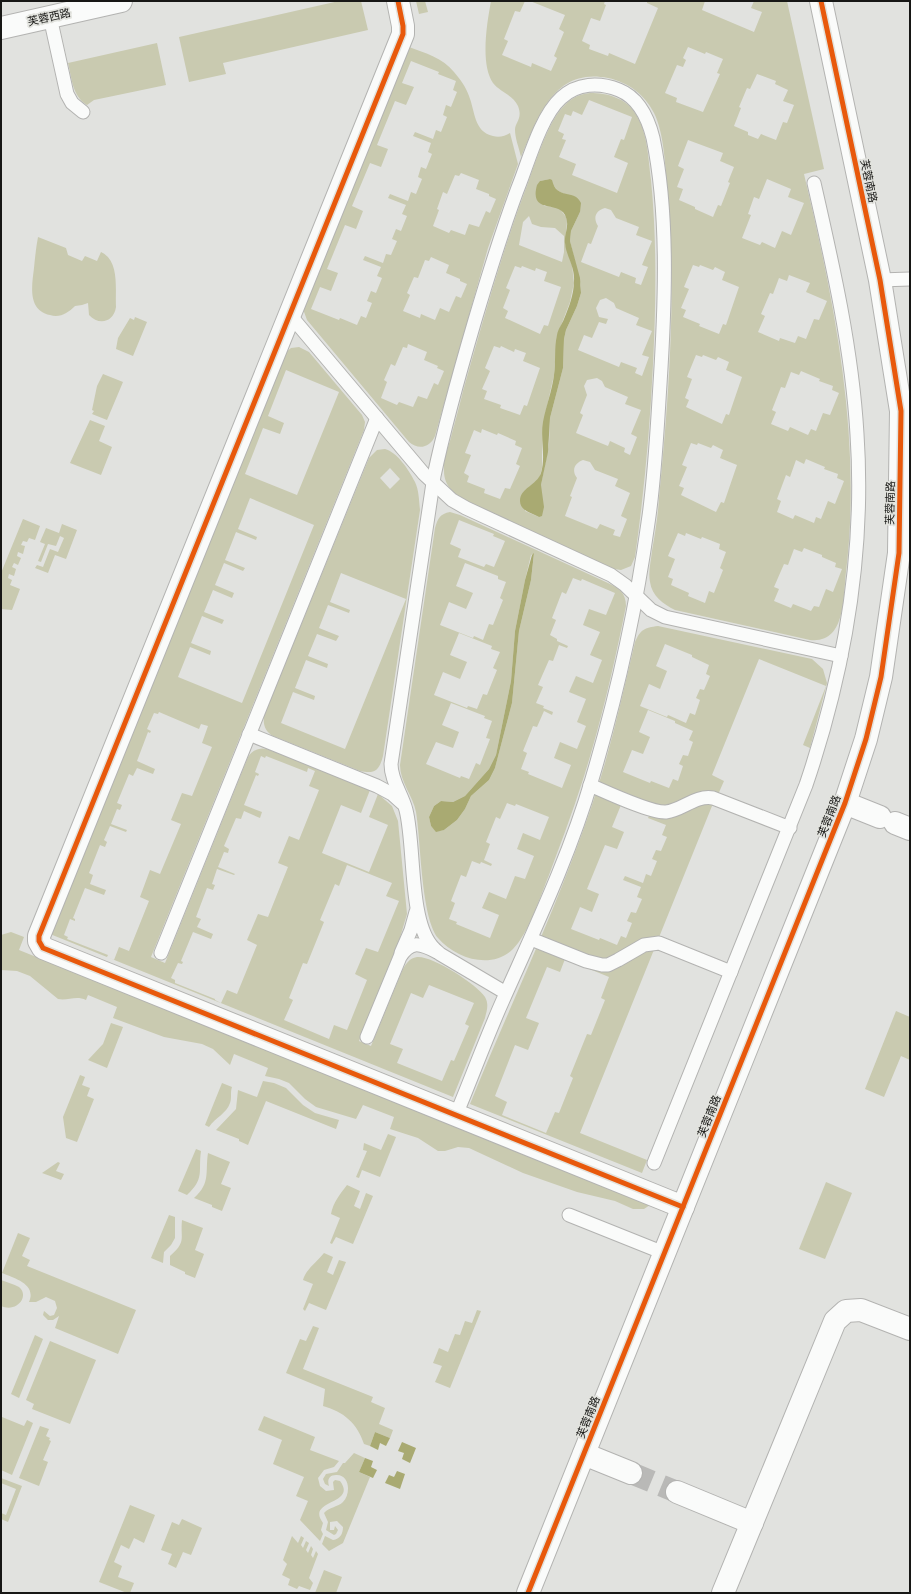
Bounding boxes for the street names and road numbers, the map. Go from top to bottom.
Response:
street label: 芙蓉西路 [26,6,72,29]
street label: 芙蓉南路 [858,158,879,204]
street label: 芙蓉南路 [884,481,897,525]
street label: 芙蓉南路 [816,793,843,839]
street label: 芙蓉南路 [695,1093,724,1139]
street label: 芙蓉南路 [574,1394,603,1440]

